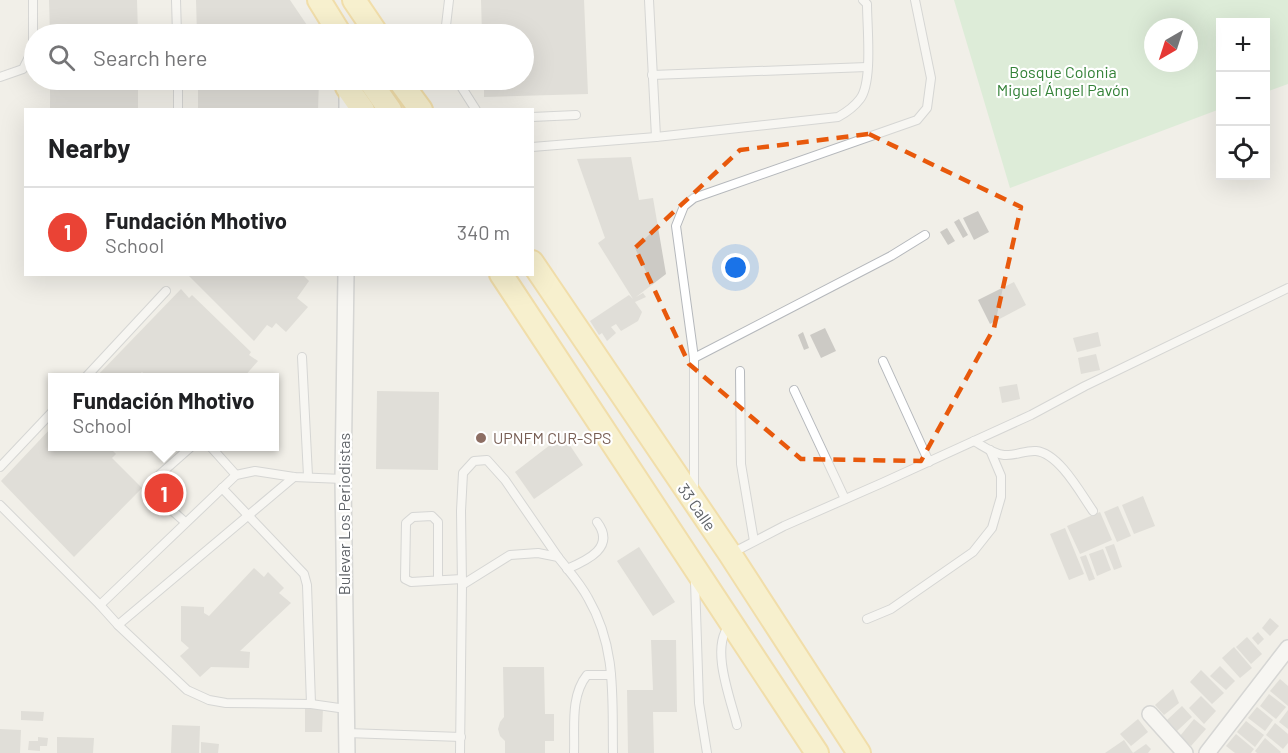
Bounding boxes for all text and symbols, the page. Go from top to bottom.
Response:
north arrow [1144,18,1198,72]
map controls [1216,18,1270,180]
button: + [1216,18,1270,72]
search box [24,24,534,90]
icon: search [45,41,78,74]
text: Search here [93,44,207,70]
park label: Bosque Colonia Miguel Ángel Pavón [997,62,1129,99]
button: − [1216,72,1270,126]
button: locate [1216,126,1270,180]
text: Nearby [48,132,130,163]
text: Fundación Mhotivo [105,207,287,233]
text: 1 [64,220,71,244]
text: 340 m [457,220,510,244]
text: School [105,233,164,257]
your location [721,253,750,282]
popup [48,373,279,451]
text: Fundación Mhotivo [72,387,255,413]
text: School [72,413,132,437]
place label: UPNFM CUR-SPS [493,428,611,447]
marker: UPNFM CUR-SPS [474,431,488,445]
street label: Bulevar Los Periodistas [334,433,353,595]
pin: 1 [144,470,184,516]
street label: 33 Calle [674,479,720,534]

